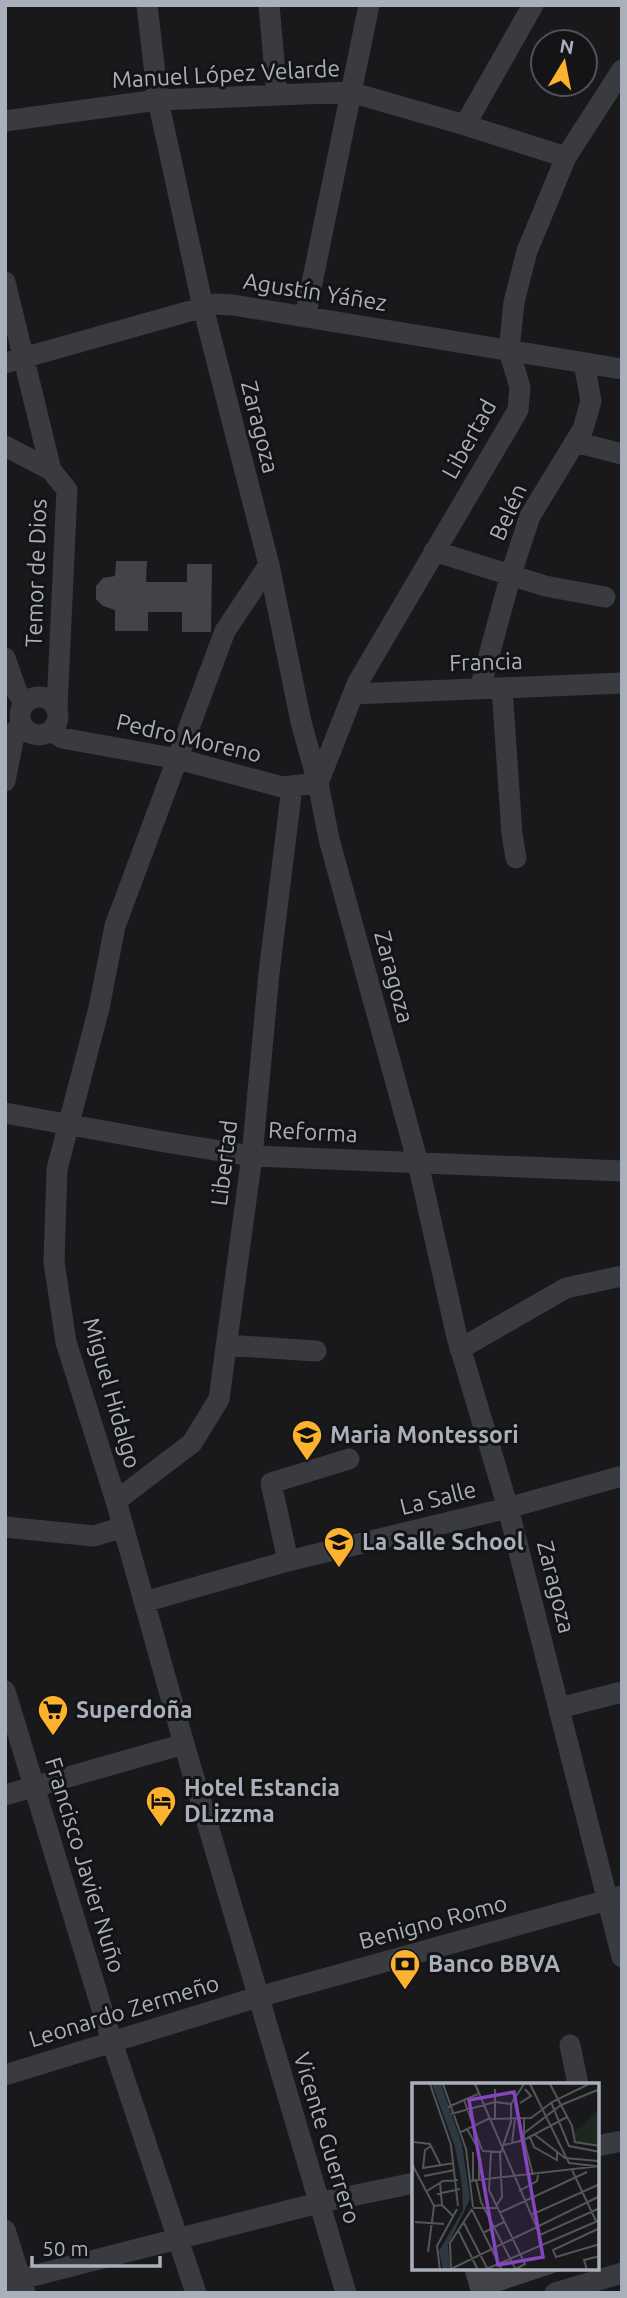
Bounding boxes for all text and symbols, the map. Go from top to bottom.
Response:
north arrow [529,28,599,98]
text: N [558,34,576,58]
street label: Manuel López Velarde [111,55,341,92]
street label: Agustín Yáñez [241,268,389,315]
street label: Zaragoza [237,378,284,476]
street label: Libertad [437,395,500,483]
street label: Belén [484,480,531,544]
street label: Temor de Dios [20,498,51,648]
street label: Francia [449,648,523,675]
street label: Pedro Moreno [114,709,264,766]
street label: Zaragoza [370,928,419,1026]
street label: Reforma [268,1117,358,1146]
street label: Libertad [206,1119,241,1207]
street label: Miguel Hidalgo [79,1315,146,1471]
school or university icon: Maria Montessori [290,1418,324,1462]
place label: Maria Montessori [330,1422,519,1447]
street label: La Salle [397,1476,478,1519]
school or university icon: La Salle School [322,1525,356,1569]
place label: La Salle School [362,1529,524,1554]
street label: Zaragoza [533,1538,580,1636]
supermarket icon: Superdoña [36,1693,70,1737]
place label: Superdoña [76,1697,192,1722]
street label: Francisco Javier Nuño [41,1754,130,1975]
place label: Hotel Estancia DLizzma [184,1775,340,1826]
hotel icon: Hotel Estancia DLizzma [144,1784,178,1828]
street label: Benigno Romo [356,1890,510,1953]
bank icon: Banco BBVA [388,1947,422,1991]
place label: Banco BBVA [428,1951,560,1976]
street label: Leonardo Zermeño [26,1970,222,2051]
street label: Vicente Guerrero [290,2049,365,2226]
inset map [412,2083,599,2270]
scale bar [32,2224,159,2268]
text: 50 m [42,2236,89,2260]

